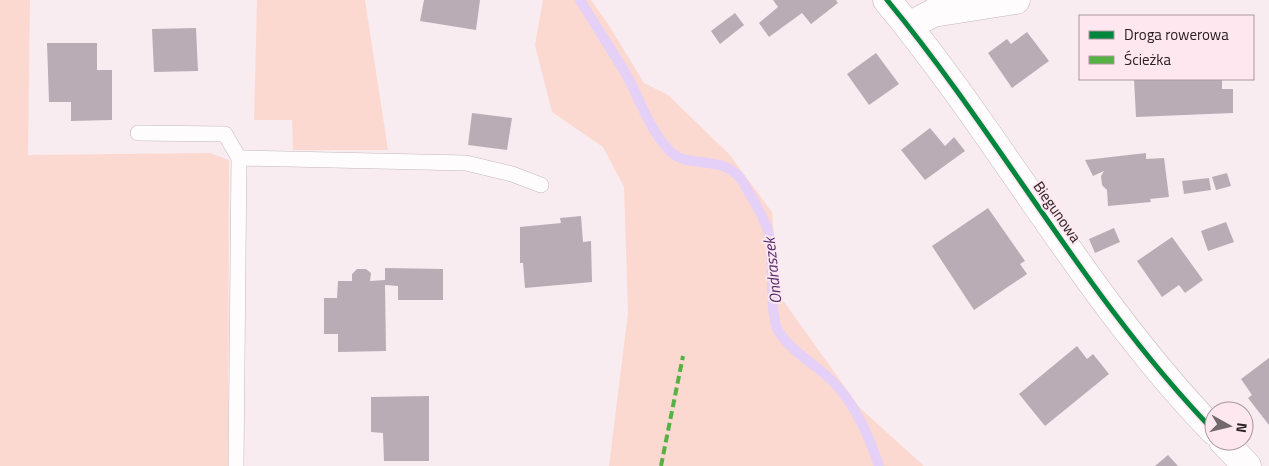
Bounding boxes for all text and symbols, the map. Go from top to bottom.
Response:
legend [1079,15,1254,80]
text: Droga rowerowa [1124,23,1229,46]
text: Ścieżka [1124,48,1171,71]
street label: Biegunowa [1028,176,1087,248]
water label: Ondraszek [756,235,787,306]
north arrow [1204,401,1254,451]
text: N [1231,422,1253,434]

